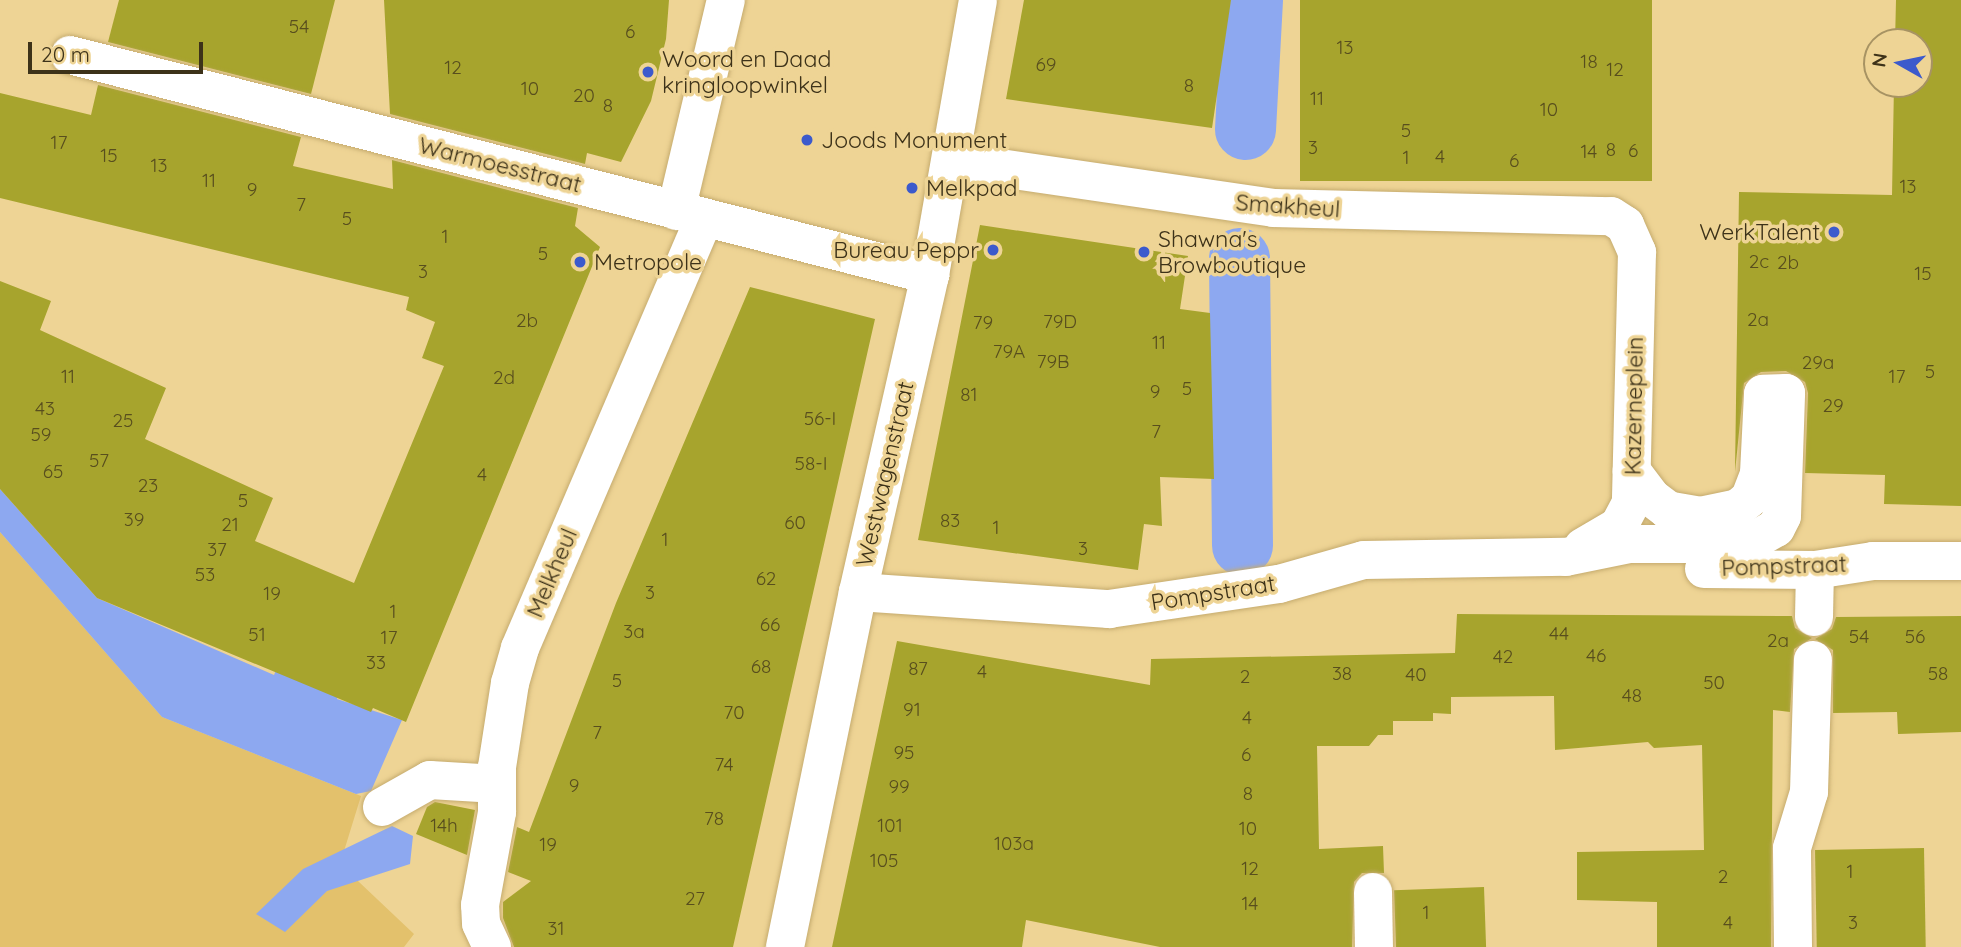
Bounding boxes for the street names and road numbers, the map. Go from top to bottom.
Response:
street label: Warmoesstraat [416,131,584,199]
street label: Smakheul [1235,189,1341,223]
street label: Kazerneplein [1619,336,1649,476]
street label: Westwagenstraat [850,379,920,569]
street label: Melkheul [521,524,583,622]
street label: Pompstraat [1721,550,1847,582]
street label: Pompstraat [1149,570,1277,616]

